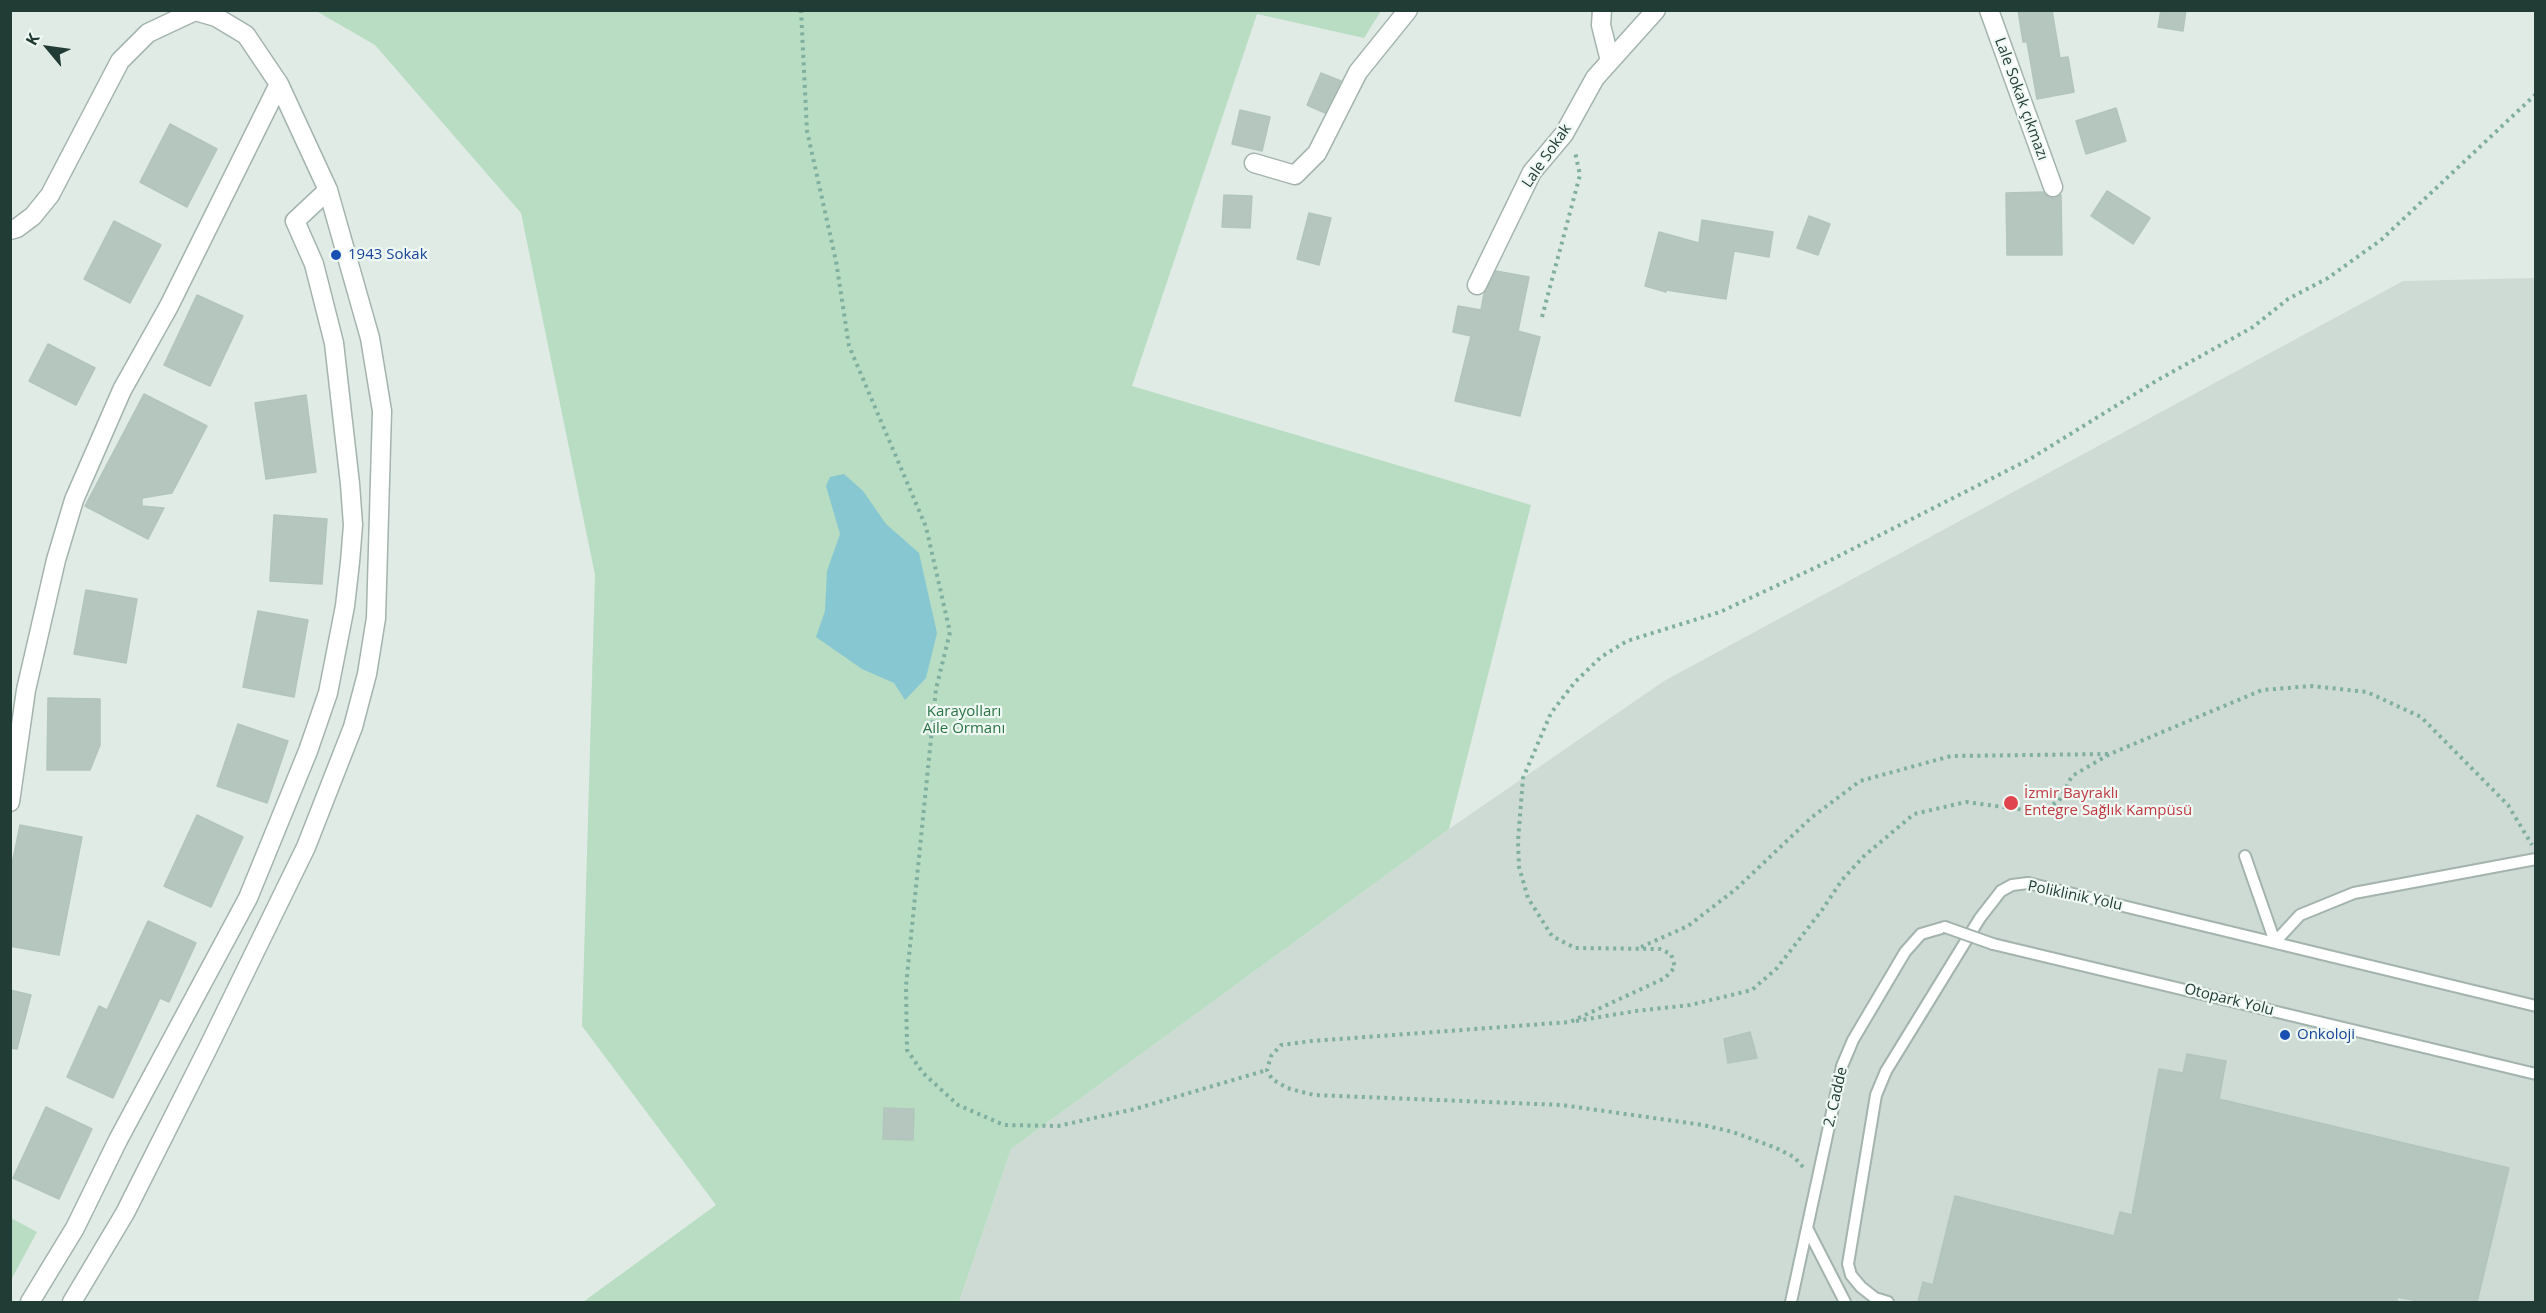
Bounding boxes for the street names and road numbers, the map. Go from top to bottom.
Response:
street label: Lale Sokak çıkmazı [1990,35,2052,163]
street label: Lale Sokak [1519,121,1575,191]
street label: Poliklinik Yolu [2026,877,2124,915]
street label: Otopark Yolu [2182,980,2276,1020]
street label: 2. Cadde [1820,1065,1852,1129]

